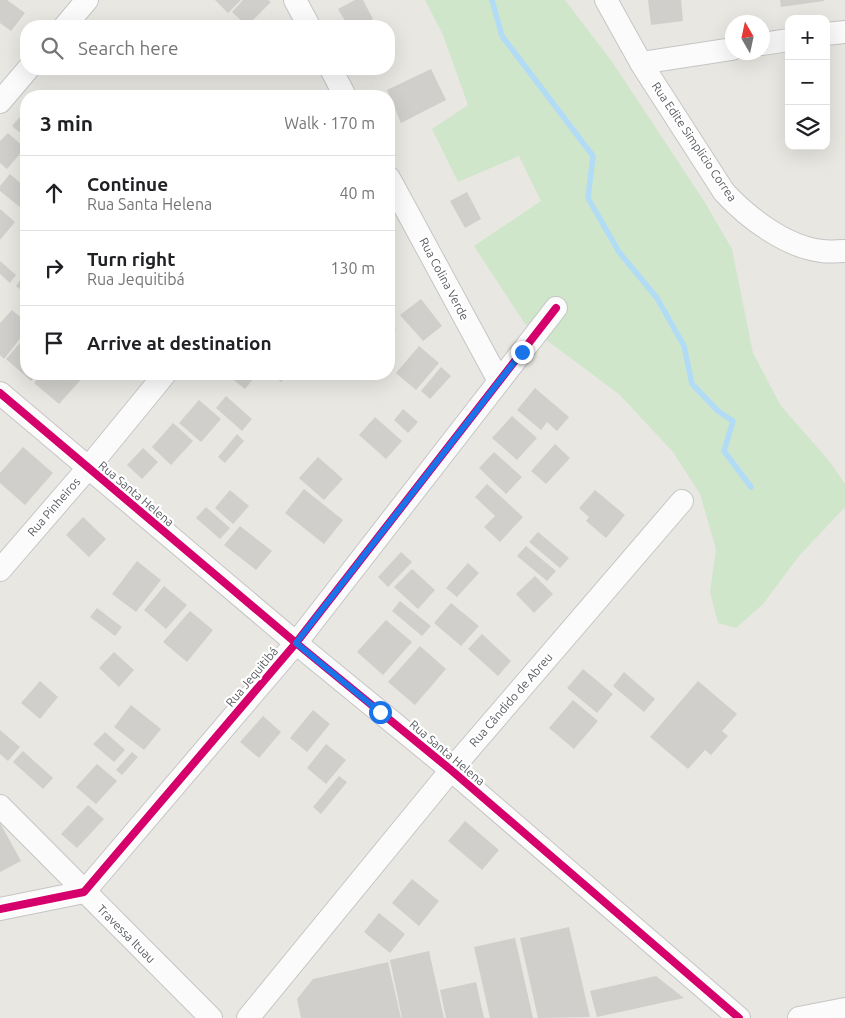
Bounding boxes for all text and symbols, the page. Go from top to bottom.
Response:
north arrow [725,15,770,60]
map controls [785,15,830,150]
button: + [785,15,830,60]
search box [20,20,395,75]
icon: search [38,34,66,62]
text: Search here [78,37,178,59]
button: − [785,60,830,105]
street label: Rua Edite Simplicio Correa [650,80,739,204]
button: layers [785,105,830,150]
text: 3 min [40,111,93,135]
text: Walk · 170 m [284,114,375,132]
text: Continue [87,173,168,195]
icon: ahead [40,179,68,207]
text: 40 m [339,184,375,202]
text: Rua Santa Helena [87,195,212,213]
street label: Rua Colina Verde [417,235,472,322]
text: Turn right [87,248,175,270]
icon: right [40,254,68,282]
text: 130 m [330,259,375,277]
text: Rua Jequitibá [87,270,185,288]
icon: arrive [40,329,68,357]
text: Arrive at destination [87,332,272,354]
route end [511,341,534,364]
street label: Rua Santa Helena [96,458,176,529]
street label: Rua Pinheiros [25,475,83,539]
street label: Rua Jequitibá [223,644,280,709]
street label: Rua Cândido de Abreu [466,650,555,749]
route start [369,701,392,724]
street label: Rua Santa Helena [407,717,487,788]
street label: Travessa Ituau [95,902,158,965]

